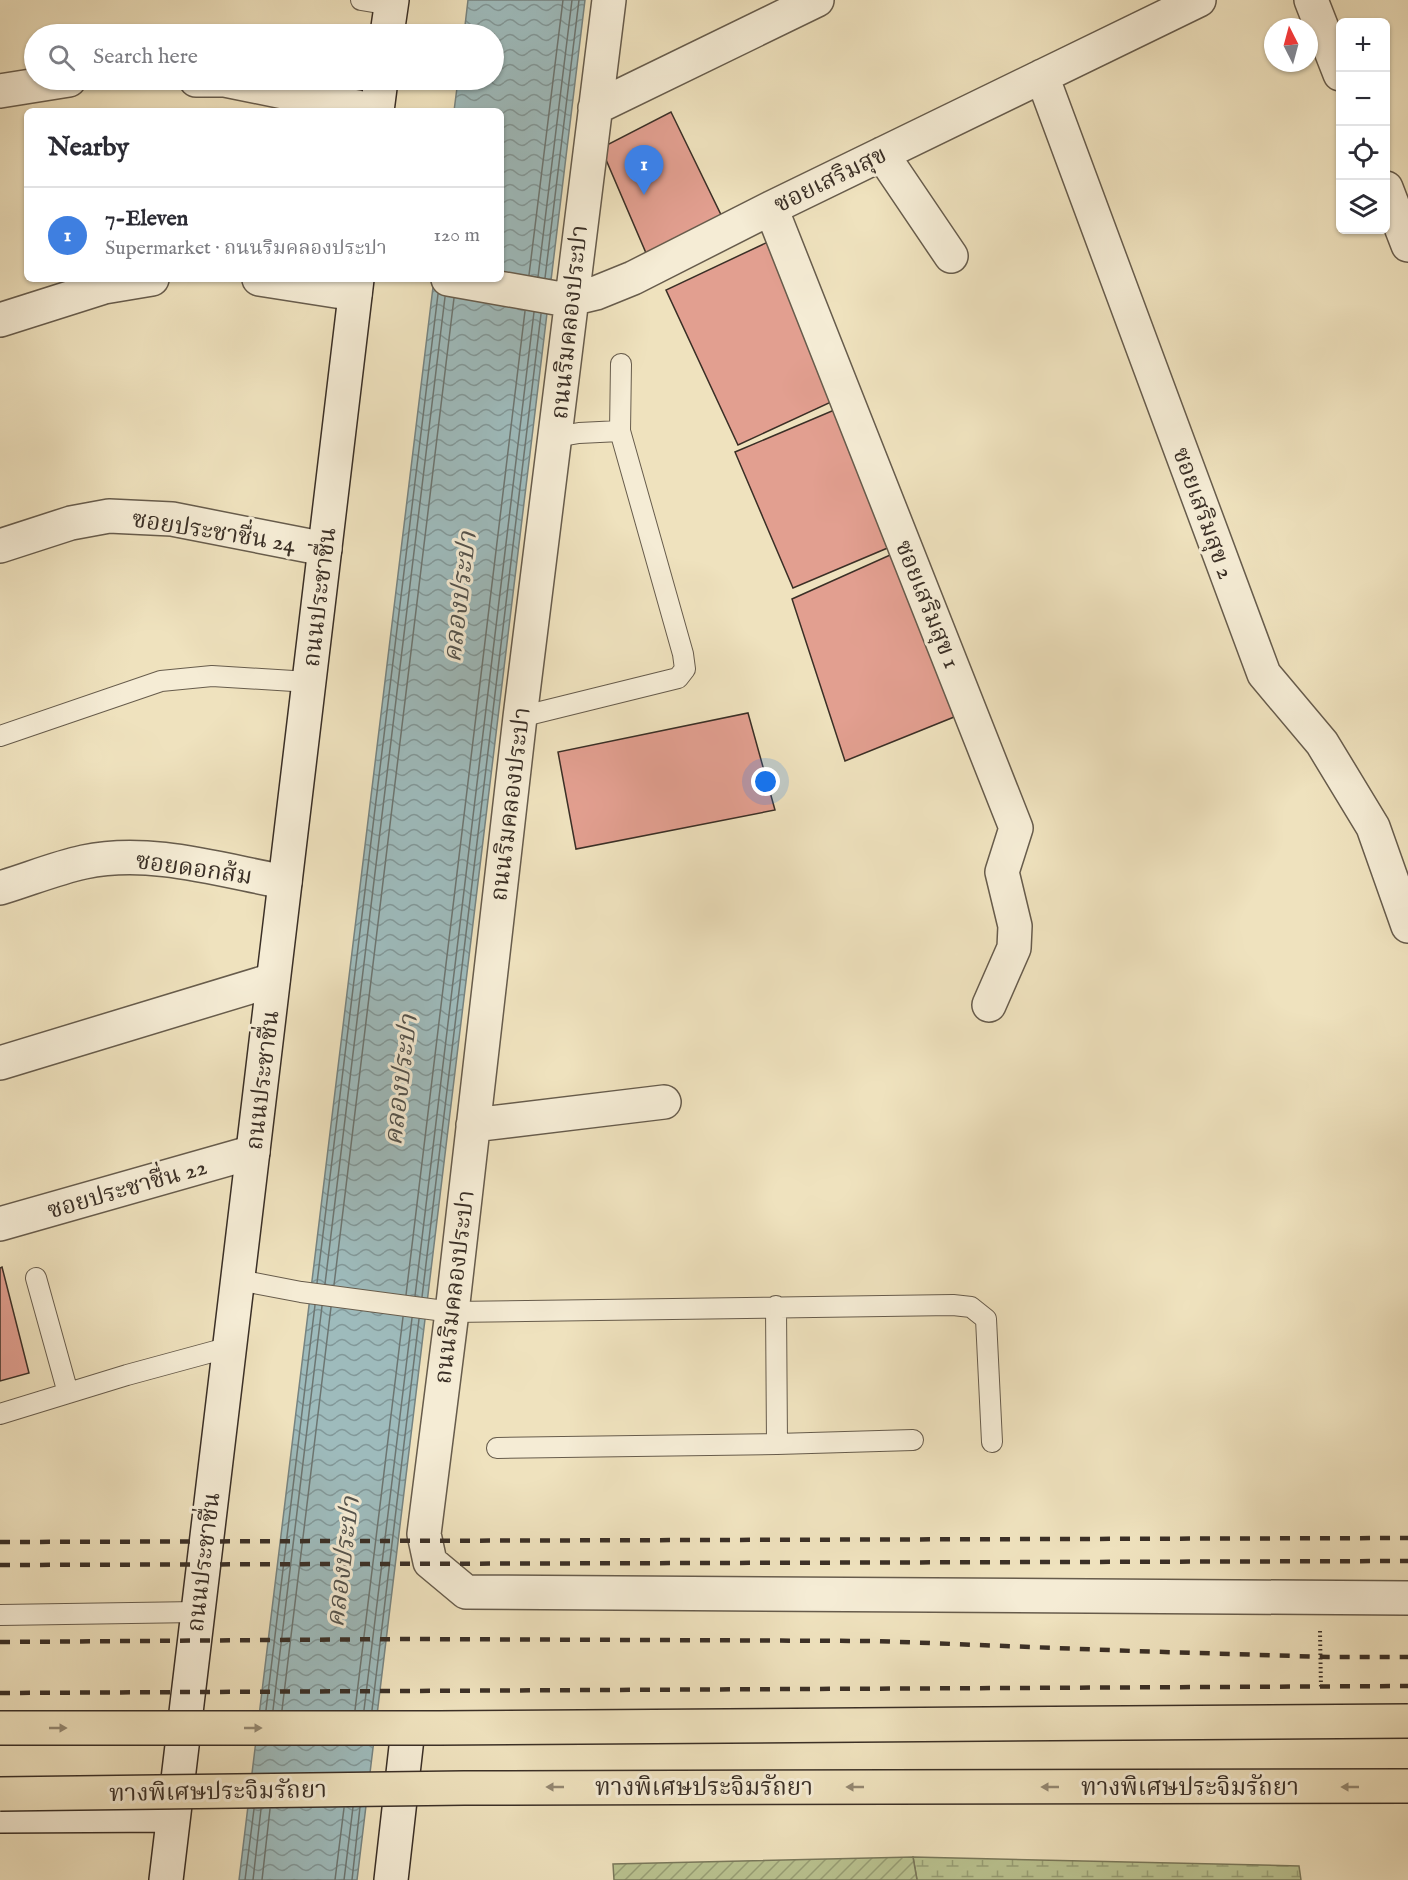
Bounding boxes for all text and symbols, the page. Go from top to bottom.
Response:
north arrow [1264,18,1318,72]
map controls [1336,18,1390,234]
button: + [1336,18,1390,72]
search box [24,24,504,90]
icon: search [45,41,78,74]
text: Search here [93,43,198,71]
button: − [1336,72,1390,126]
button: locate [1336,126,1390,180]
text: Nearby [48,131,129,164]
street label: ซอยเสริมสุข [769,140,892,221]
pin: 1 [624,146,664,195]
button: layers [1336,180,1390,234]
text: 7-Eleven [105,205,188,233]
text: 1 [64,223,71,248]
text: 120 m [434,223,480,248]
street label: ถนนริมคลองประปา [545,223,596,421]
text: Supermarket · ถนนริมคลองประปา [105,236,387,261]
street label: ซอยเสริมสุข 2 [1164,443,1241,584]
street label: ซอยประชาชื่น 24 [130,500,299,561]
street label: ถนนประชาชื่น [293,525,344,669]
water label: คลองประปา [436,529,485,664]
street label: ซอยเสริมสุข 1 [887,536,966,673]
street label: ถนนริมคลองประปา [484,705,539,903]
your location [751,767,780,796]
street label: ซอยดอกส้ม [134,846,254,893]
street label: ถนนประชาชื่น [236,1008,287,1152]
water label: คลองประปา [377,1012,426,1147]
street label: ซอยประชาชื่น 22 [43,1148,211,1227]
street label: ถนนริมคลองประปา [428,1188,483,1386]
street label: ถนนประชาชื่น [177,1490,228,1634]
water label: คลองประปา [319,1494,368,1629]
one-way arrow [49,1723,68,1733]
one-way arrow [244,1723,263,1733]
street label: ทางพิเศษประจิมรัถยา [595,1773,813,1804]
street label: ทางพิเศษประจิมรัถยา [1081,1773,1299,1804]
street label: ทางพิเศษประจิมรัถยา [109,1775,327,1810]
one-way arrow [845,1782,864,1792]
one-way arrow [1040,1782,1059,1792]
one-way arrow [1340,1782,1359,1791]
one-way arrow [545,1783,564,1792]

